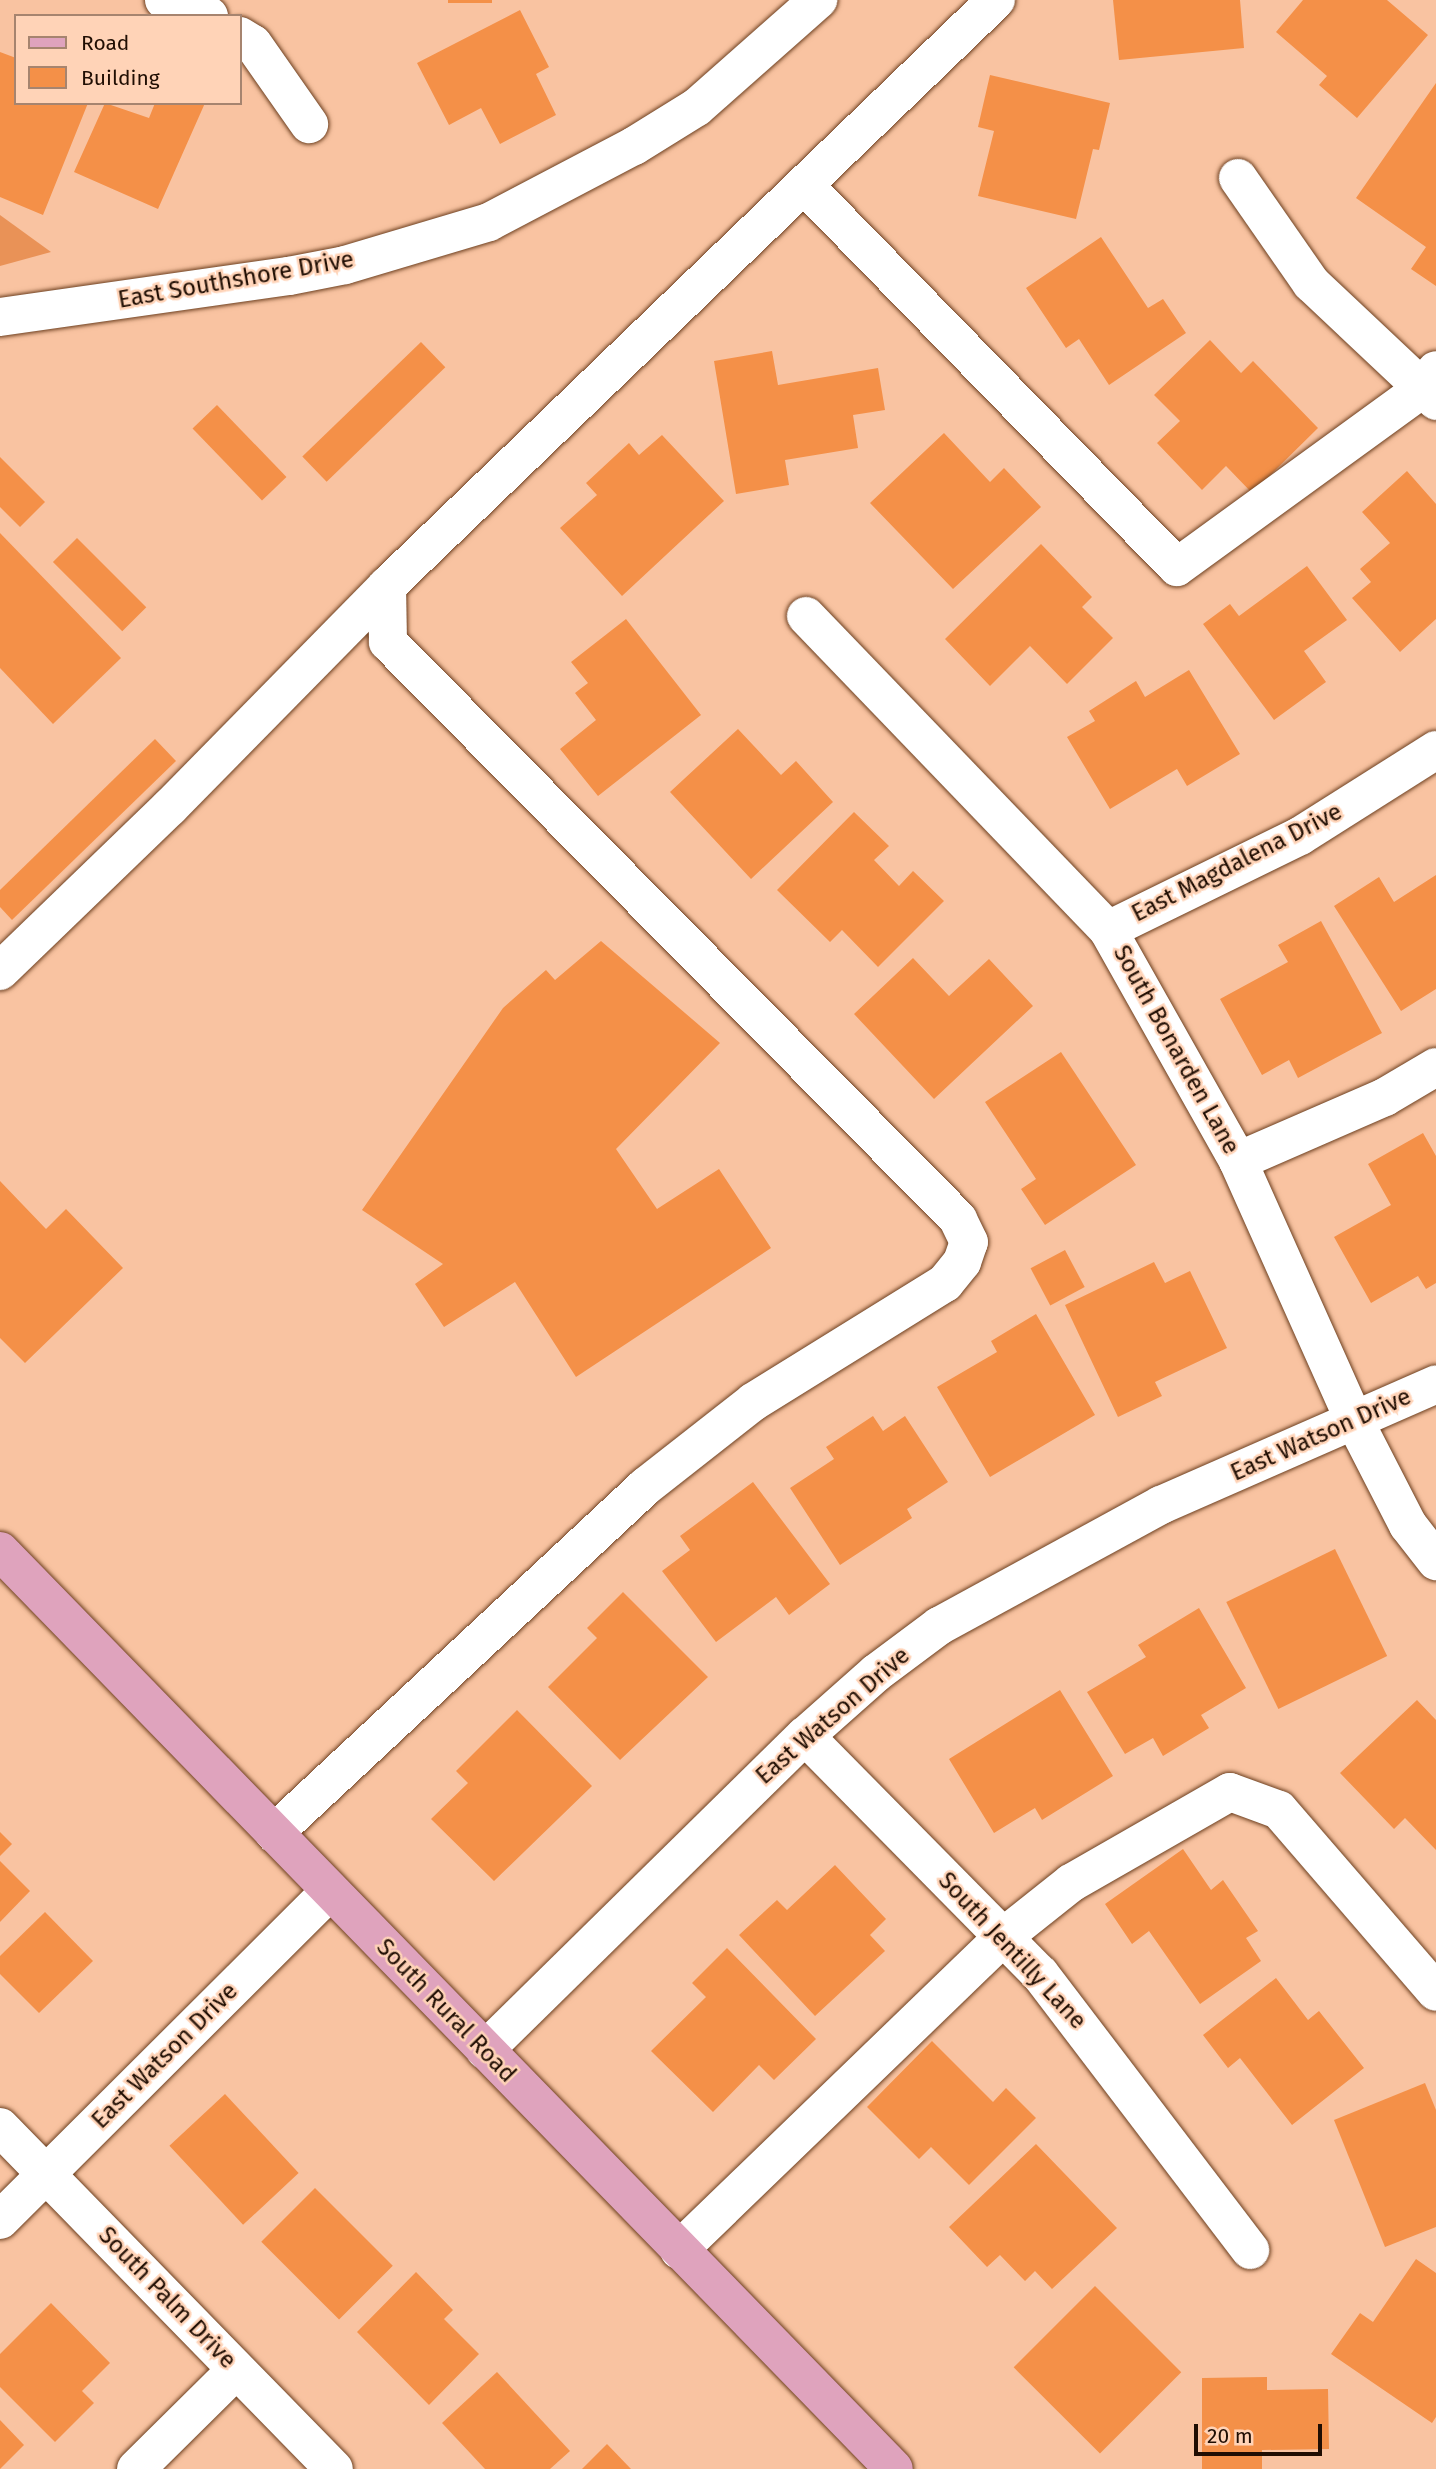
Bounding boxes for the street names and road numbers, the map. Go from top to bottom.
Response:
street label: East Southshore Drive [116,245,356,315]
street label: East Magdalena Drive [1127,797,1347,929]
street label: South Bonarden Lane [1107,941,1245,1159]
street label: East Watson Drive [1226,1382,1416,1488]
street label: East Watson Drive [750,1641,916,1791]
street label: South Jentilly Lane [932,1867,1092,2035]
street label: South Rural Road [370,1933,522,2089]
street label: East Watson Drive [86,1977,244,2135]
street label: South Palm Drive [92,2221,242,2375]

